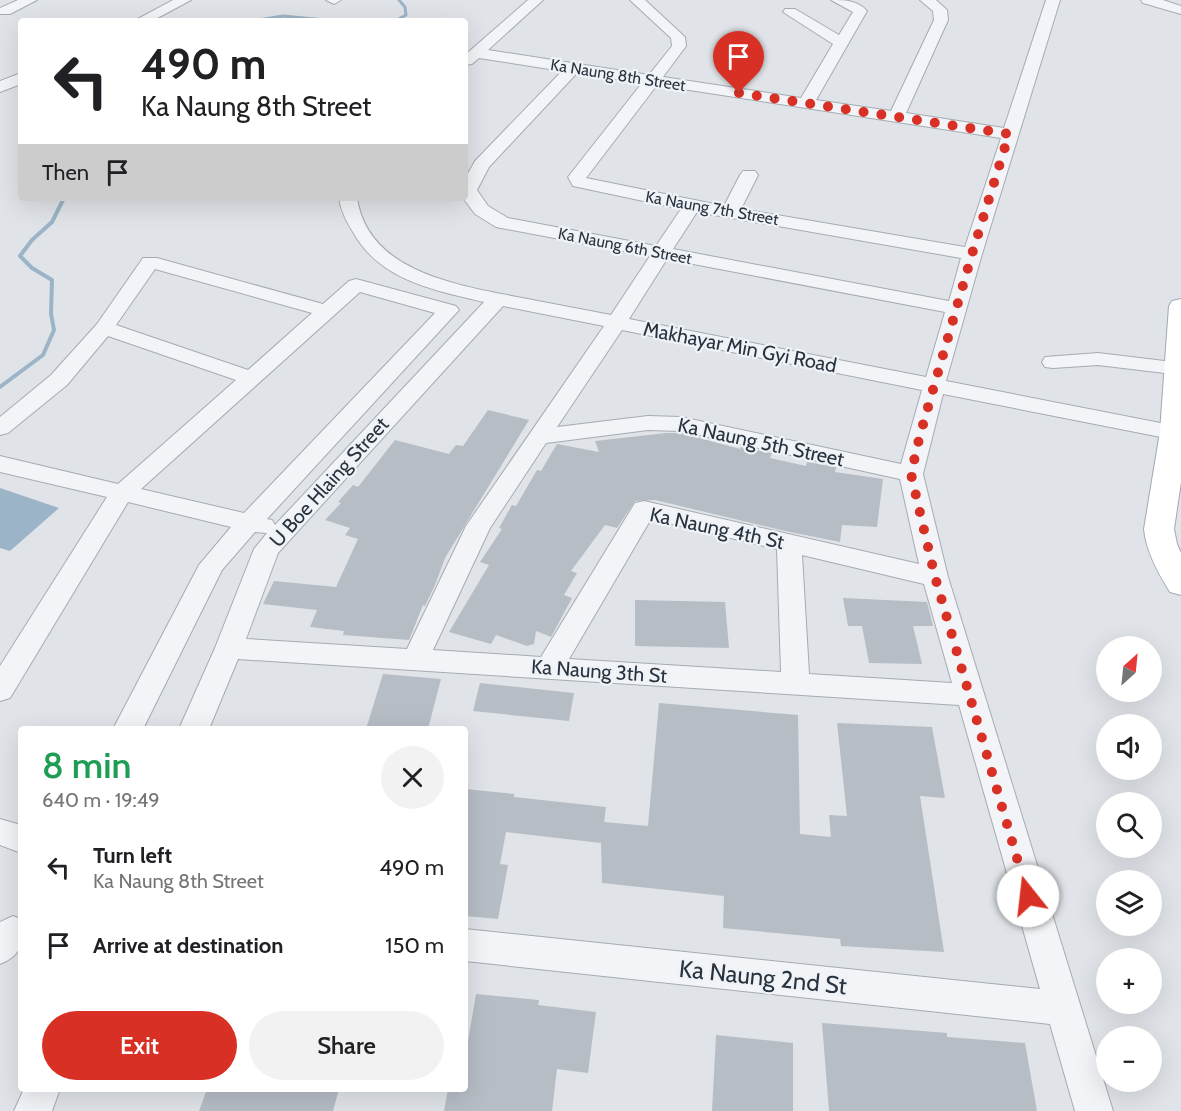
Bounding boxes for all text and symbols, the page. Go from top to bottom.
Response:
pin [713,31,764,93]
text: 490 m [141,38,266,90]
icon: arrive [722,40,755,73]
icon: left [42,42,120,120]
street label: Ka Naung 8th Street [549,55,687,95]
text: Ka Naung 8th Street [141,90,371,123]
icon: arrive [101,156,134,189]
text: Then [42,159,89,186]
street label: Ka Naung 7th Street [644,187,781,229]
street label: Ka Naung 6th Street [556,224,694,268]
street label: Makhayar Min Gyi Road [641,316,839,378]
street label: U Boe Hlaing Street [264,412,394,552]
street label: Ka Naung 5th Street [676,413,847,471]
street label: Ka Naung 4th St [648,502,787,554]
north arrow [1096,636,1162,702]
map controls [1096,636,1162,1092]
street label: Ka Naung 3th St [530,654,668,688]
button: sound [1096,714,1162,780]
text: 8 min [42,743,132,787]
button: close [381,746,444,809]
text: 640 m · 19:49 [42,788,160,812]
button: search [1096,792,1162,858]
text: Turn left [93,842,172,869]
icon: left [42,851,75,884]
text: 490 m [379,854,444,881]
position arrow [996,864,1060,928]
text: Ka Naung 8th Street [93,869,264,893]
button: layers [1096,870,1162,936]
icon: arrive [42,929,75,962]
text: Arrive at destination [93,932,283,959]
text: 150 m [385,932,444,959]
button: + [1096,948,1162,1014]
street label: Ka Naung 2nd St [678,954,848,1000]
button: Exit [42,1011,237,1080]
button: Share [249,1011,444,1080]
button: − [1096,1026,1162,1092]

